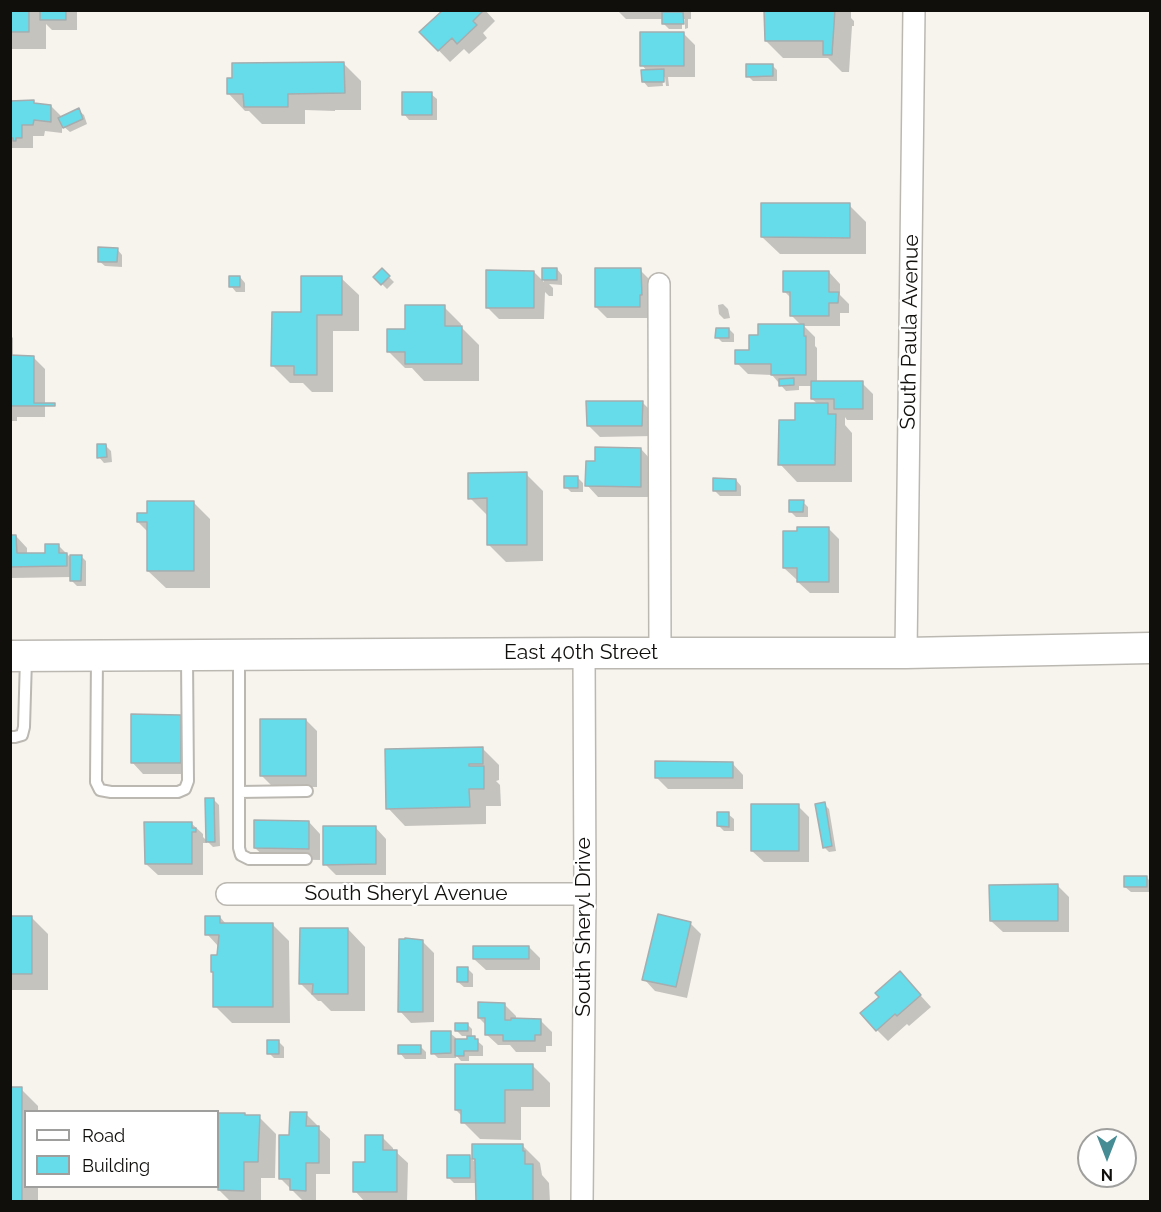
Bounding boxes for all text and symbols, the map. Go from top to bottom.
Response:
street label: South Paula Avenue [896,234,924,430]
street label: East 40th Street [504,640,658,666]
street label: South Sheryl Drive [571,837,597,1017]
street label: South Sheryl Avenue [304,881,508,907]
legend [24,1110,219,1188]
text: Road [82,1125,125,1146]
north arrow [1077,1128,1137,1188]
text: Building [82,1155,150,1176]
text: N [1101,1165,1113,1184]

